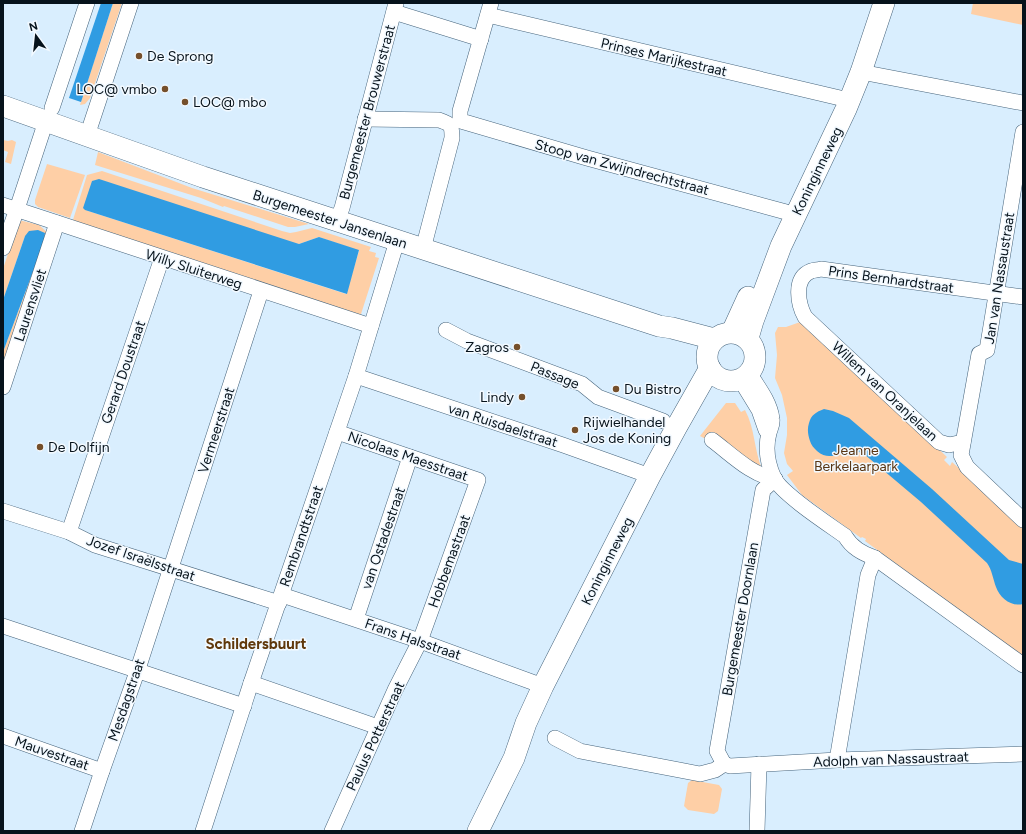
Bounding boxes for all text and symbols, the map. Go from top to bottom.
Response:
north arrow [16,16,56,56]
text: N [28,19,39,34]
street label: Burgemeester Brouwerstraat [336,23,399,201]
street label: Prinses Marijkestraat [599,35,729,80]
place label: De Sprong [147,48,214,65]
marker: De Sprong [134,51,144,61]
place label: LOC@ vmbo [76,81,157,98]
marker: LOC@ vmbo [160,84,170,94]
place label: LOC@ mbo [193,94,267,111]
marker: LOC@ mbo [180,97,190,107]
street label: Koninginneweg [789,124,846,218]
street label: Stoop van Zwijndrechtstraat [533,136,711,199]
street label: Burgemeester Jansenlaan [251,187,409,253]
street label: Jan van Nassaustraat [981,211,1018,345]
street label: Willy Sluiterweg [143,246,244,293]
street label: Prins Bernhardstraat [827,262,955,297]
street label: Laurensvliet [11,267,50,344]
street label: Gerard Doustraat [98,318,149,426]
street label: Willem van Oranjelaan [828,338,941,445]
place label: Zagros [465,339,509,356]
marker: Zagros [512,342,522,352]
street label: Passage [528,358,582,393]
place label: Du Bistro [624,381,681,398]
marker: Du Bistro [611,384,621,394]
street label: Vermeerstraat [195,385,238,475]
place label: Lindy [480,389,515,406]
marker: Lindy [517,392,527,402]
street label: van Ruisdaelstraat [446,400,560,451]
place label: Rijwielhandel Jos de Koning [583,414,671,447]
marker: Rijwielhandel Jos de Koning [570,425,580,435]
street label: Nicolaas Maesstraat [345,428,470,485]
place label: De Dolfijn [48,439,110,456]
marker: De Dolfijn [35,442,45,452]
park label: Jeanne Berkelaarpark [814,442,898,475]
street label: Rembrandtstraat [276,483,327,589]
street label: van Ostadestraat [358,485,409,592]
street label: Hobbemastraat [425,512,474,610]
street label: Koninginneweg [578,514,637,608]
street label: Jozef Israëlsstraat [84,532,198,585]
street label: Burgemeester Doornlaan [719,541,762,697]
street label: Frans Halsstraat [363,615,463,664]
district label: Schildersbuurt [205,635,307,653]
street label: Mesdagstraat [104,657,148,743]
street label: Paulus Potterstraat [343,679,408,794]
street label: Mauvestraat [12,733,91,774]
street label: Adolph van Nassaustraat [813,748,969,771]

